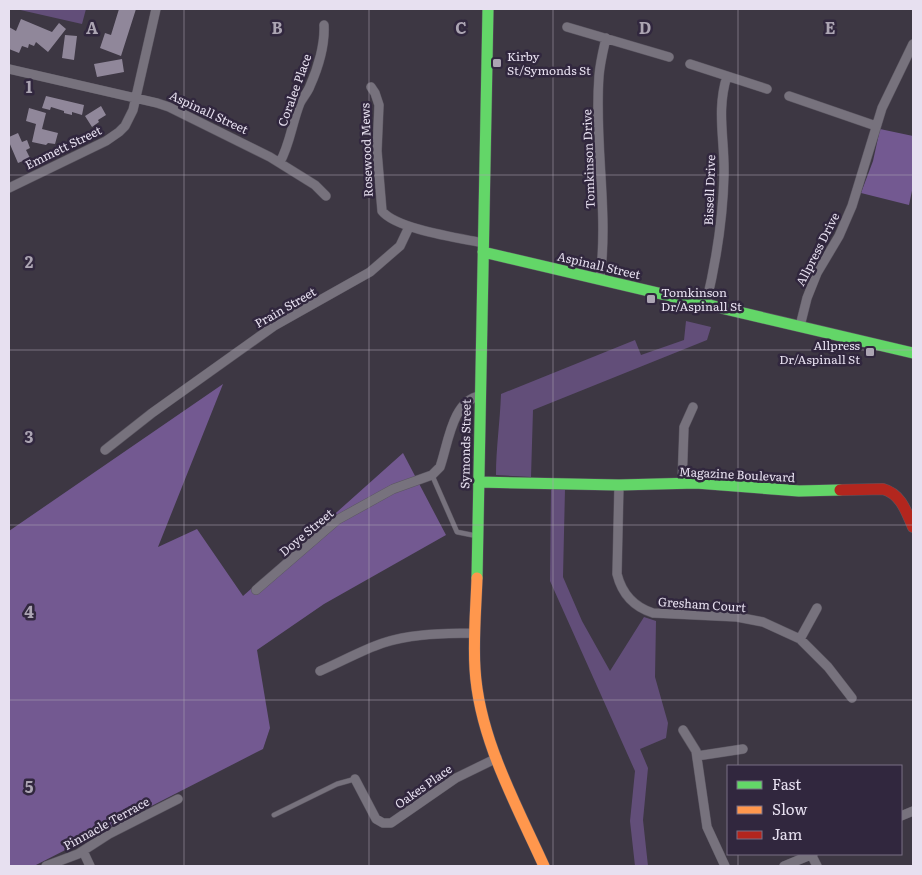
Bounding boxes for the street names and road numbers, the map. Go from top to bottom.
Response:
street label: Coralee Place [273,51,315,129]
street label: Aspinall Street [167,86,251,138]
street label: Rosewood Mews [355,102,377,197]
street label: Tomkinson Drive [577,109,599,209]
street label: Emmett Street [22,121,104,173]
street label: Bissell Drive [699,154,719,226]
street label: Allpress Drive [791,209,843,289]
street label: Aspinall Street [556,247,642,283]
street label: Prain Street [251,282,319,332]
street label: Symonds Street [455,399,475,489]
street label: Magazine Boulevard [678,462,796,486]
street label: Doye Street [275,504,337,560]
street label: Gresham Court [658,592,747,616]
street label: Oakes Place [391,760,455,812]
street label: Pinnacle Terrace [60,792,152,854]

